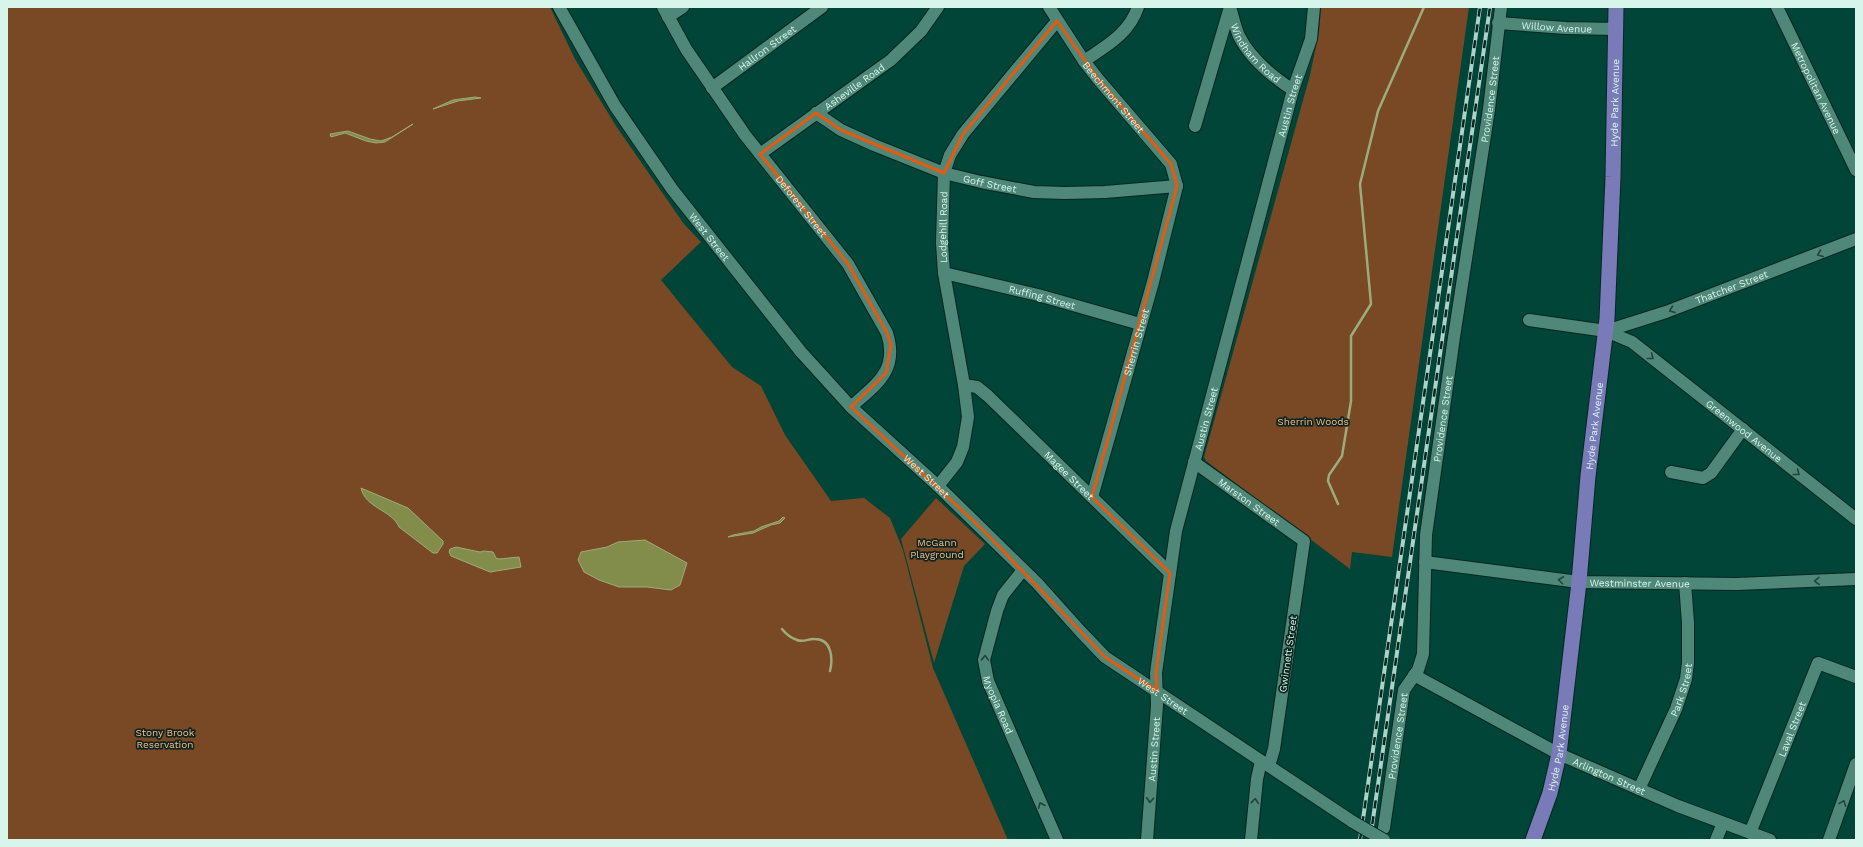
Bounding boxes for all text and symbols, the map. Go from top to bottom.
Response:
street label: Willow Avenue [1521,19,1593,34]
street label: Hallron Street [736,22,798,73]
street label: Windham Road [1229,22,1283,85]
street label: Metropolitan Avenue [1789,40,1843,136]
street label: Providence Street [1478,55,1501,143]
street label: Beechmont Street [1081,59,1147,135]
street label: Hyde Park Avenue [1608,59,1621,147]
street label: Asheville Road [822,61,886,112]
street label: Austin Street [1275,72,1304,138]
street label: Goff Street [962,172,1018,194]
street label: Deforest Street [774,173,830,240]
street label: Lodgehill Road [936,191,949,263]
street label: West Street [687,210,732,263]
one-way arrow [1816,250,1823,258]
street label: Thatcher Street [1694,268,1770,306]
street label: Ruffing Street [1008,283,1077,311]
one-way arrow [1669,305,1676,313]
street label: Sherrin Street [1121,307,1151,377]
one-way arrow [1647,352,1654,359]
street label: Providence Street [1431,374,1454,463]
street label: Hyde Park Avenue [1583,381,1605,470]
street label: Austin Street [1192,385,1220,451]
street label: Greenwood Avenue [1704,397,1785,464]
park label: Sherrin Woods [1277,416,1349,427]
street label: Magee Street [1042,449,1097,502]
street label: West Street [902,452,952,500]
one-way arrow [1793,468,1800,475]
street label: Marston Street [1216,476,1283,528]
park label: McGann Playground [910,537,964,560]
one-way arrow [1558,576,1564,585]
street label: Westminster Avenue [1589,577,1690,589]
one-way arrow [1814,577,1820,585]
street label: Gwinnett Street [1277,614,1299,693]
one-way arrow [981,655,989,661]
street label: Park Street [1668,662,1694,718]
street label: Myopia Road [982,675,1016,735]
street label: West Street [1136,675,1191,717]
street label: Providence Street [1386,691,1409,780]
street label: Laval Street [1776,699,1808,758]
street label: Hyde Park Avenue [1545,704,1570,792]
street label: Austin Street [1146,716,1162,782]
park label: Stony Brook Reservation [135,727,195,750]
street label: Arlington Street [1571,755,1648,797]
one-way arrow [1146,797,1155,803]
one-way arrow [1250,798,1259,804]
one-way arrow [1838,800,1846,807]
one-way arrow [1038,801,1046,808]

